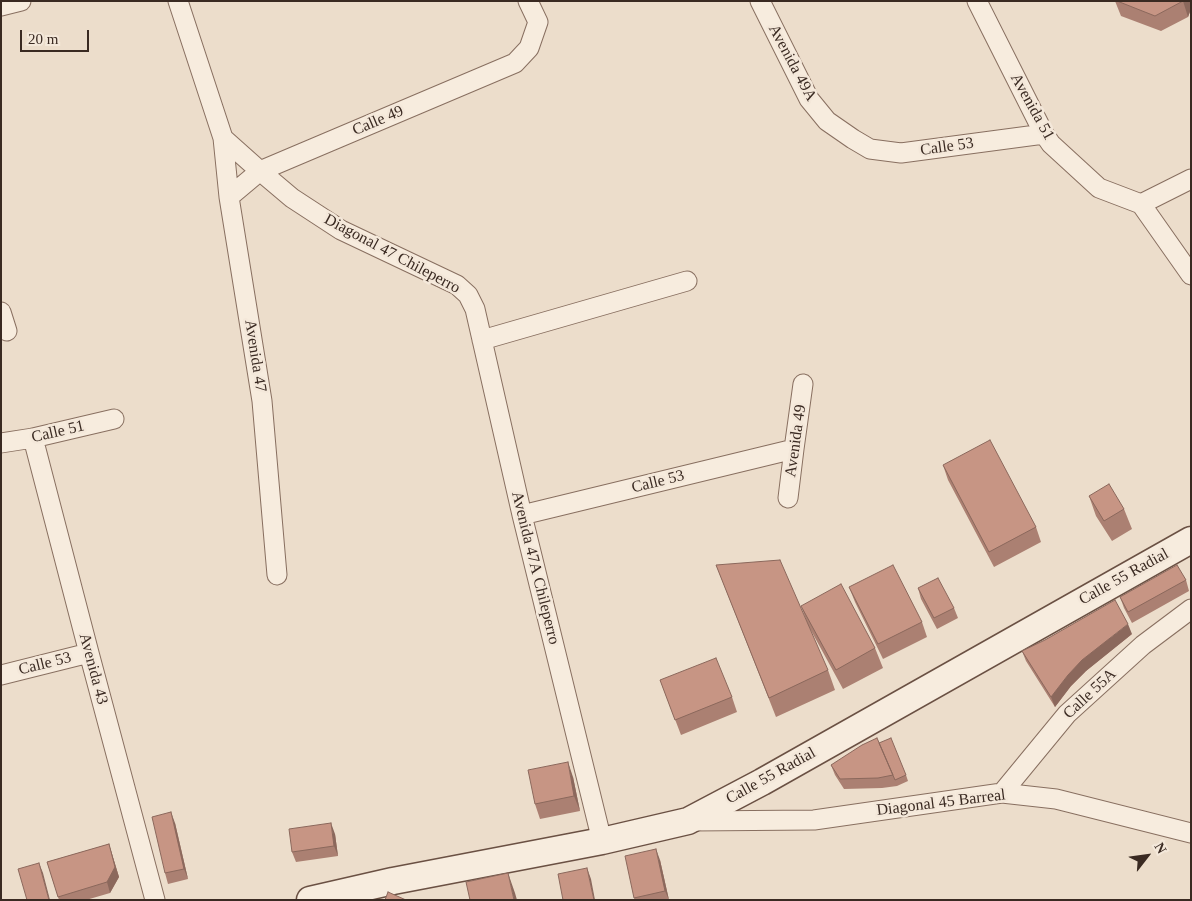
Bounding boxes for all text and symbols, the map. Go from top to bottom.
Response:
scale bar [22,20,91,52]
street label: Avenida 49A [764,21,820,105]
text: 20 m [28,31,58,47]
street label: Avenida 51 [1006,70,1058,144]
street label: Calle 49 [350,102,406,140]
street label: Calle 53 [919,134,975,160]
street label: Diagonal 47 Chileperro [321,210,463,298]
street label: Avenida 47 [240,318,270,394]
street label: Avenida 49 [781,404,811,478]
street label: Calle 51 [30,417,86,447]
street label: Calle 53 [630,466,686,498]
street label: Avenida 47A Chileperro [507,490,563,646]
street label: Calle 55 Radial [1076,544,1172,610]
street label: Avenida 43 [74,631,112,707]
street label: Calle 53 [17,648,73,680]
street label: Calle 55A [1060,665,1120,723]
street label: Calle 55 Radial [723,743,819,809]
street label: Diagonal 45 Barreal [875,786,1007,820]
north arrow [1122,831,1172,881]
text: N [1151,840,1169,856]

